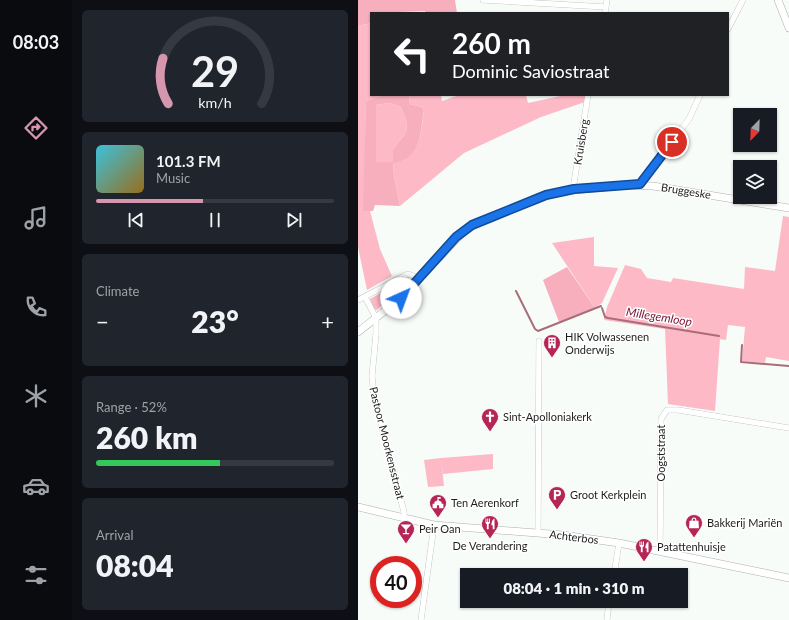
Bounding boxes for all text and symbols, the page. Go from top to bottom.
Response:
text: 260 m [452,26,531,60]
icon: left [386,28,438,80]
text: 08:03 [13,31,59,53]
text: 29 [191,46,239,96]
text: Dominic Saviostraat [452,60,610,82]
text: km/h [198,94,232,111]
north arrow [733,108,777,152]
map controls [733,108,777,204]
icon: directions [22,114,50,142]
street label: Kruisberg [570,118,591,166]
pin [655,125,689,159]
icon: arrive [661,131,683,153]
text: 101.3 FM [156,152,221,170]
button: layers [733,160,777,204]
text: Music [156,170,190,186]
street label: Bruggeske [660,180,712,201]
icon: music [22,204,50,232]
icon: previous [125,209,147,231]
icon: pause [204,209,226,231]
icon: next [283,209,305,231]
position arrow [380,277,422,319]
text: Climate [96,283,139,299]
icon: phone [22,293,50,321]
text: 23° [191,303,239,339]
water label: Millegemloop [625,304,693,329]
text: − [96,308,109,335]
text: + [321,308,334,335]
place label: HIK Volwassenen Onderwijs [565,330,649,356]
building icon: HIK Volwassenen Onderwijs [542,333,562,358]
icon: climate [22,382,50,410]
street label: Pastoor Moorkensstraat [367,385,408,501]
text: Range · 52% [96,399,167,415]
church icon: Sint-Apolloniakerk [480,407,500,432]
place label: Sint-Apolloniakerk [503,410,592,423]
text: 260 km [96,419,197,455]
street label: Oogststraat [654,425,667,481]
icon: car [22,472,50,500]
parking icon: Groot Kerkplein [547,485,567,510]
place label: Groot Kerkplein [570,488,646,501]
public building icon: Ten Aerenkorf [428,493,448,518]
place label: Ten Aerenkorf [451,496,519,509]
shop icon: Bakkerij Mariën [684,513,704,538]
restaurant icon: De Verandering [480,514,500,539]
place label: Bakkerij Mariën [707,516,782,529]
bar icon: Peir Oan [396,519,416,544]
place label: Peir Oan [419,522,461,535]
text: Arrival [96,527,133,543]
street label: Achterbos [549,527,600,546]
restaurant icon: Patattenhuisje [634,537,654,562]
place label: De Verandering [453,539,528,552]
place label: Patattenhuisje [657,540,726,553]
text: 08:04 [96,547,174,583]
speed limit sign: 40 [370,556,422,608]
icon: filters [22,561,50,589]
text: 08:04 · 1 min · 310 m [503,579,645,597]

